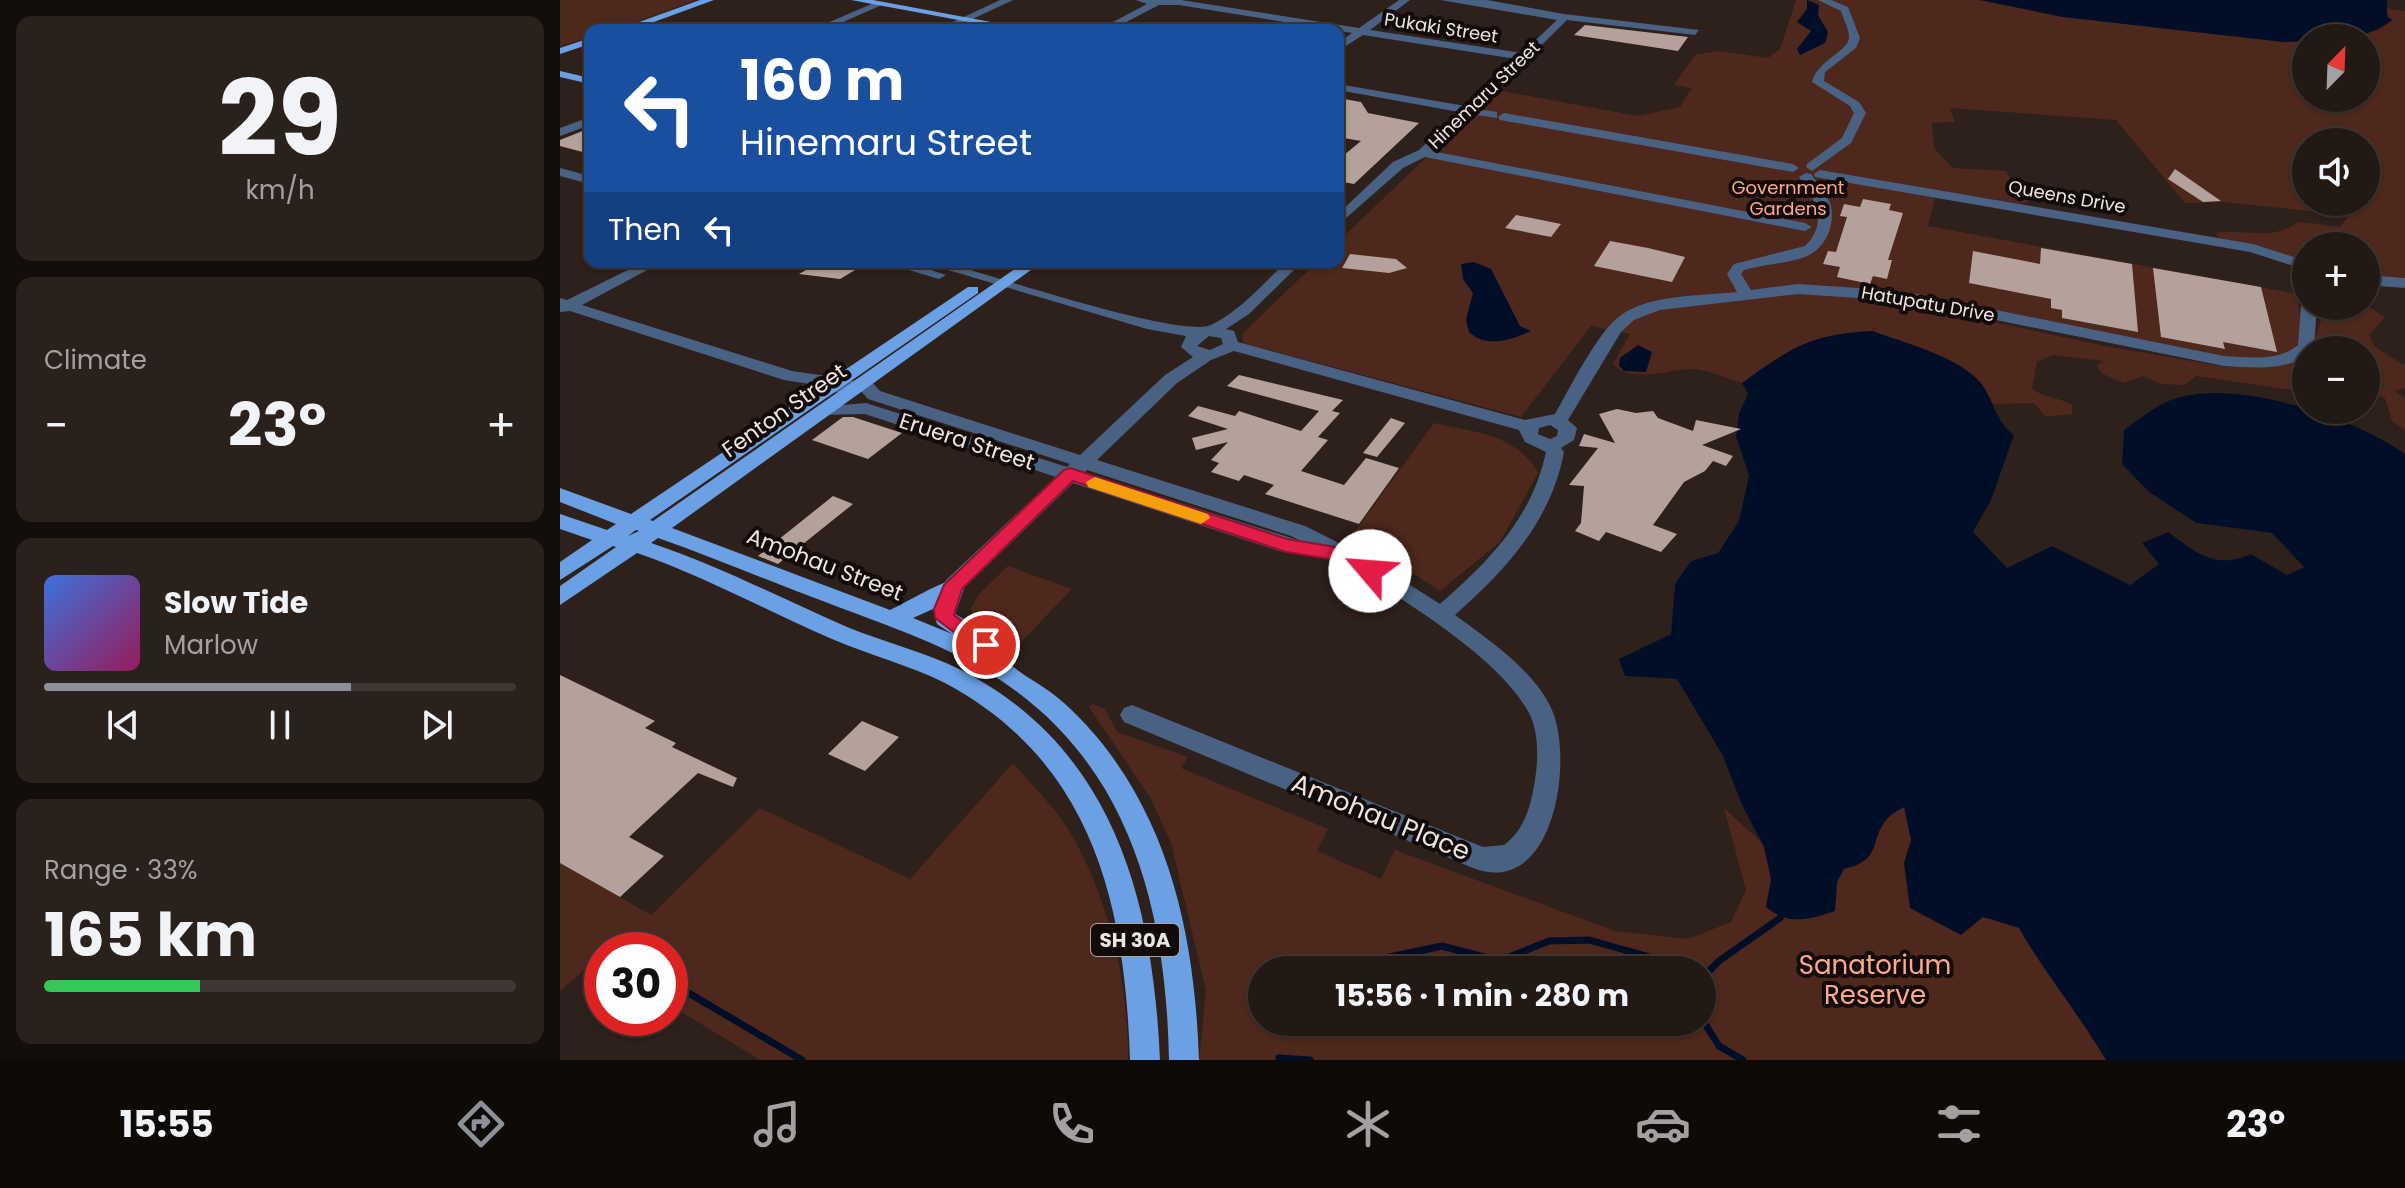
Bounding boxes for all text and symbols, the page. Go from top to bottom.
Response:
street label: Pukaki Street [1383,6,1500,49]
north arrow [2292,24,2380,112]
map controls [2292,24,2380,424]
street label: Hinemaru Street [1422,35,1545,154]
text: 160 m [740,41,904,120]
text: 29 [218,46,342,191]
icon: left [608,56,712,160]
text: Hinemaru Street [740,117,1032,168]
button: sound [2292,128,2380,216]
text: km/h [245,172,315,208]
street label: Queens Drive [2006,174,2128,219]
park label: Government Gardens [1732,175,1844,221]
text: Then [608,208,681,251]
icon: left [697,208,741,252]
button: + [2292,232,2380,320]
street label: Hatupatu Drive [1859,279,1997,328]
button: − [2292,336,2380,424]
text: Climate [44,342,147,378]
street label: Fenton Street [716,356,853,465]
text: 23° [228,383,326,467]
text: − [44,395,68,456]
text: + [486,395,516,456]
street label: Eruera Street [895,405,1038,478]
street label: Amohau Street [742,520,907,608]
position arrow [1328,529,1412,613]
text: Slow Tide [164,581,308,624]
pin [952,611,1020,679]
icon: arrive [964,623,1008,667]
text: Marlow [164,627,258,663]
icon: previous [101,703,145,747]
icon: pause [258,703,302,747]
icon: next [415,703,459,747]
street label: Amohau Place [1286,765,1476,869]
text: Range · 33% [44,852,197,888]
text: 165 km [44,893,257,977]
road number: SH 30A [1091,924,1179,956]
speed limit sign: 30 [584,932,688,1036]
park label: Sanatorium Reserve [1799,947,1951,1013]
text: 15:56 · 1 min · 280 m [1335,974,1629,1017]
icon: directions [453,1096,509,1152]
icon: music [749,1096,805,1152]
icon: phone [1044,1096,1100,1152]
icon: climate [1340,1096,1396,1152]
icon: car [1635,1096,1691,1152]
icon: filters [1931,1096,1987,1152]
text: 15:55 [120,1099,214,1150]
text: 23° [2226,1099,2285,1150]

